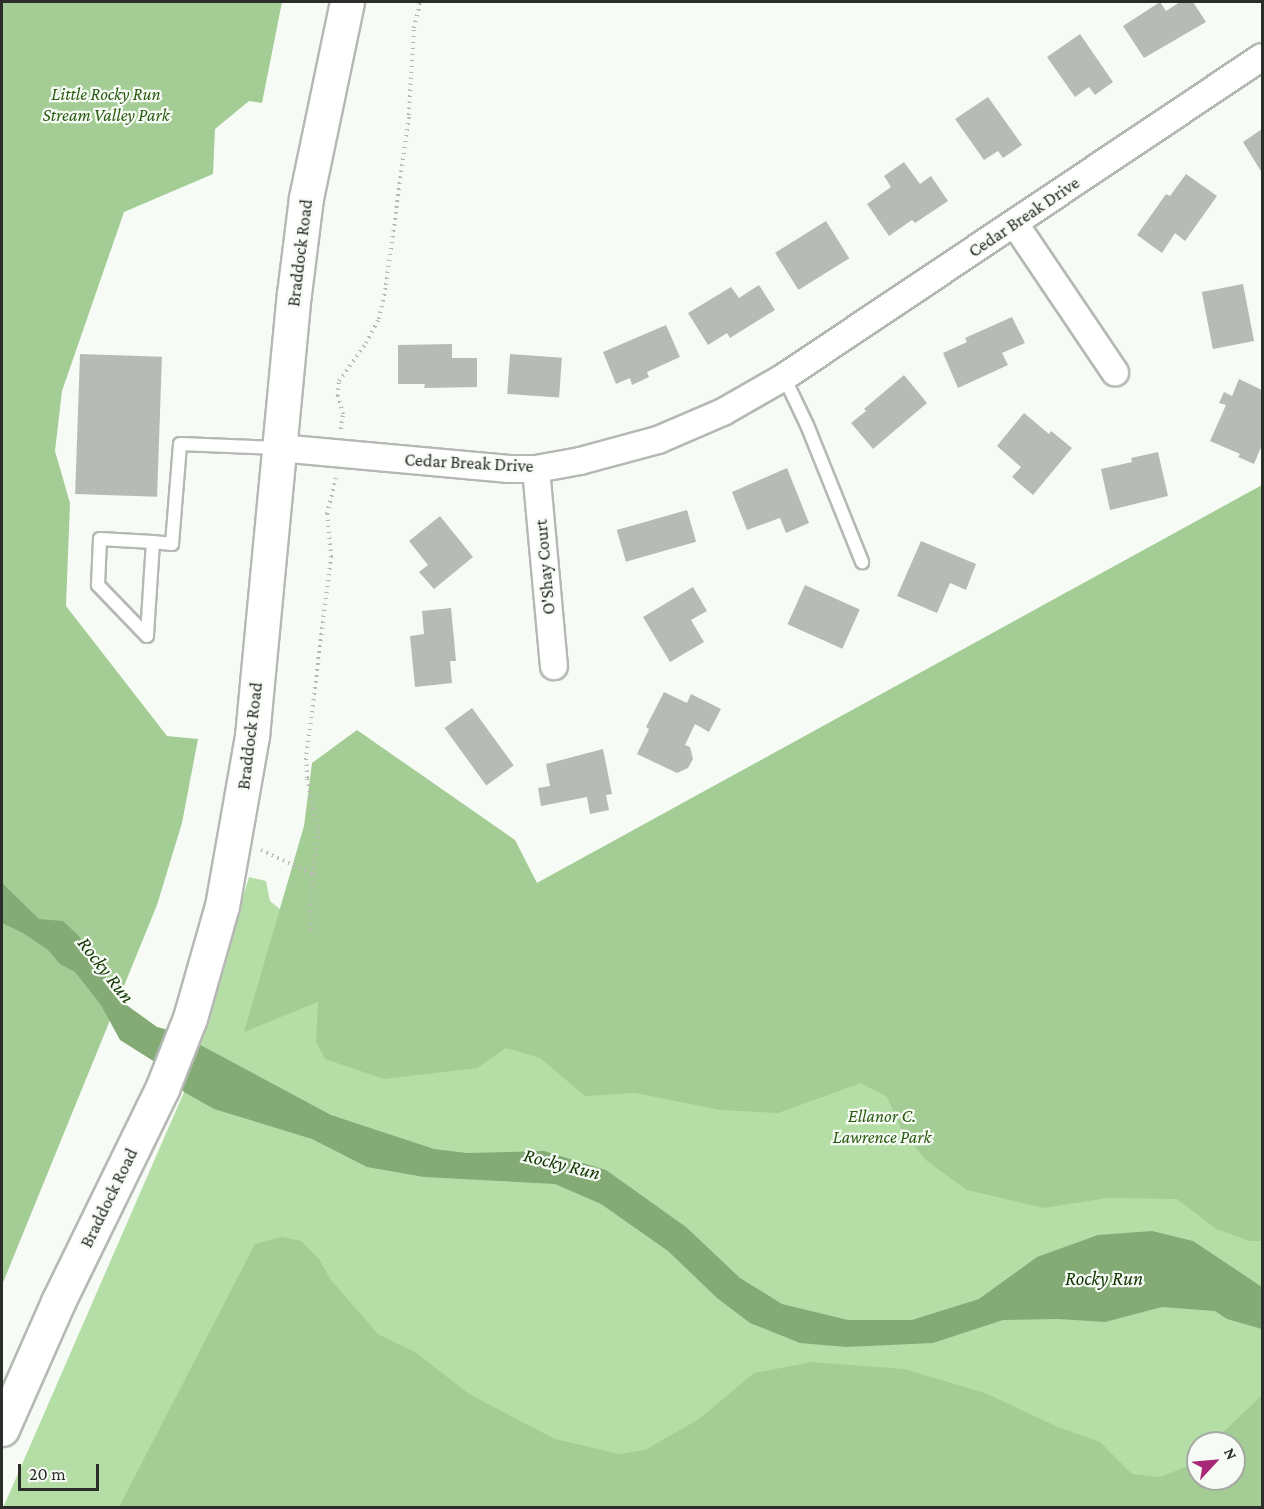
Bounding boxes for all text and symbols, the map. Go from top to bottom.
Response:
park label: Little Rocky Run Stream Valley Park [42,84,170,127]
street label: Cedar Break Drive [964,172,1084,262]
street label: Braddock Road [283,198,317,308]
street label: Cedar Break Drive [404,449,534,477]
street label: O'Shay Court [530,518,560,616]
street label: Braddock Road [233,681,267,791]
water label: Rocky Run [73,932,139,1008]
park label: Ellanor C. Lawrence Park [833,1106,931,1148]
water label: Rocky Run [521,1143,603,1185]
street label: Braddock Road [76,1145,142,1251]
water label: Rocky Run [1065,1266,1143,1290]
north arrow [1186,1431,1246,1491]
text: N [1221,1445,1241,1462]
scale bar [21,1452,102,1490]
text: 20 m [29,1464,66,1484]

